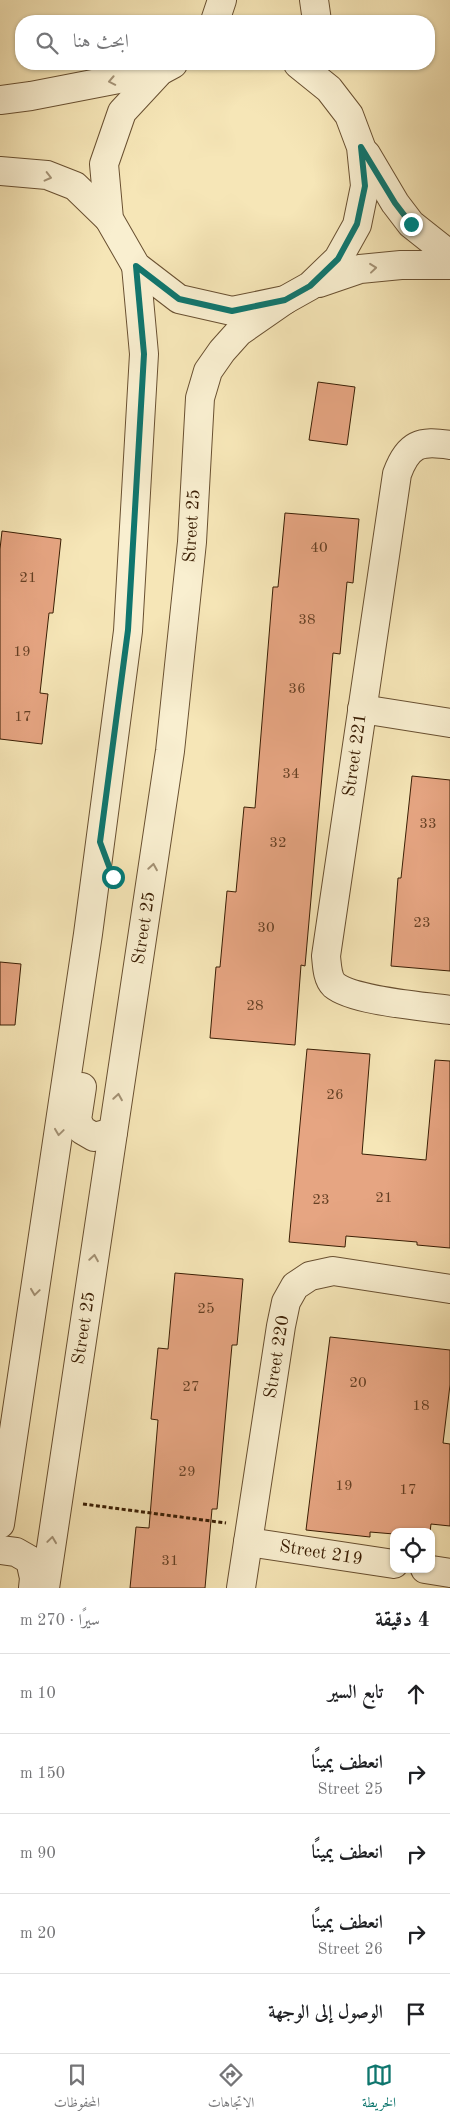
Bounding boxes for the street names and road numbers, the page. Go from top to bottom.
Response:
street label: Street 25 [180,489,204,563]
street label: Street 221 [340,712,370,798]
street label: Street 25 [129,890,159,966]
street label: Street 25 [69,1290,99,1366]
street label: Street 220 [262,1314,292,1400]
street label: Street 219 [278,1538,364,1568]

